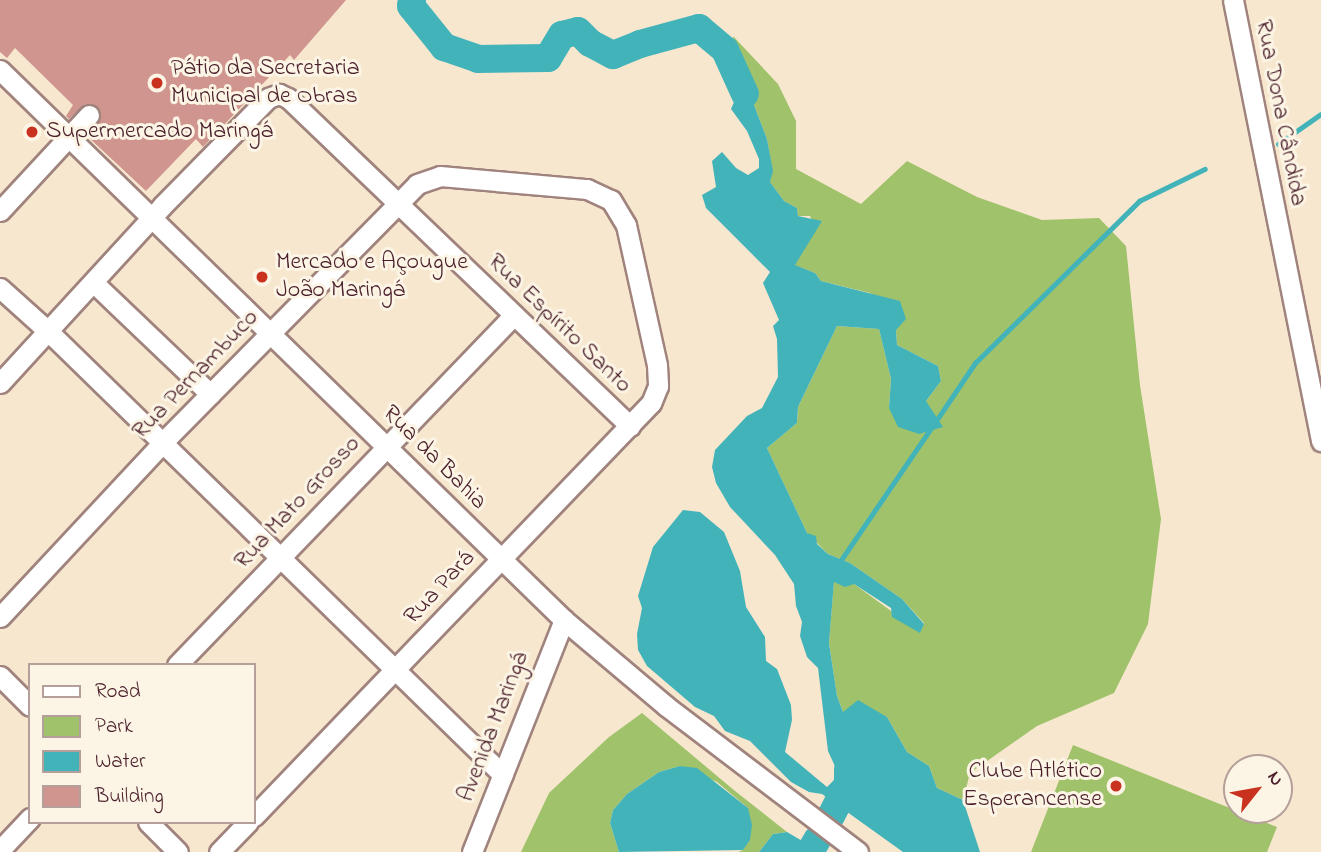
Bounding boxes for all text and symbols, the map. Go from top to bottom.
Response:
street label: Rua Dona Cândida [1248,17,1312,209]
place label: Pátio da Secretaria Municipal de Obras [171,55,360,111]
marker: Pátio da Secretaria Municipal de Obras [149,75,165,91]
place label: Supermercado Maringá [46,118,273,146]
marker: Supermercado Maringá [24,124,40,140]
street label: Rua Espírito Santo [481,248,637,400]
place label: Mercado e Açougue João Maringá [276,249,468,305]
marker: Mercado e Açougue João Maringá [254,269,270,285]
street label: Rua Pernambuco [127,304,265,446]
street label: Rua da Bahia [376,400,492,516]
street label: Rua Mato Grosso [229,430,367,576]
street label: Rua Pará [398,545,482,631]
street label: Avenida Maringá [452,648,536,806]
legend [28,663,256,824]
text: Road [95,677,141,707]
text: Park [95,712,133,742]
text: Water [95,747,146,777]
north arrow [1223,754,1293,824]
place label: Clube Atlético Esperancense [963,758,1102,814]
text: N [1260,766,1290,791]
marker: Clube Atlético Esperancense [1108,778,1124,794]
text: Building [95,782,164,812]

